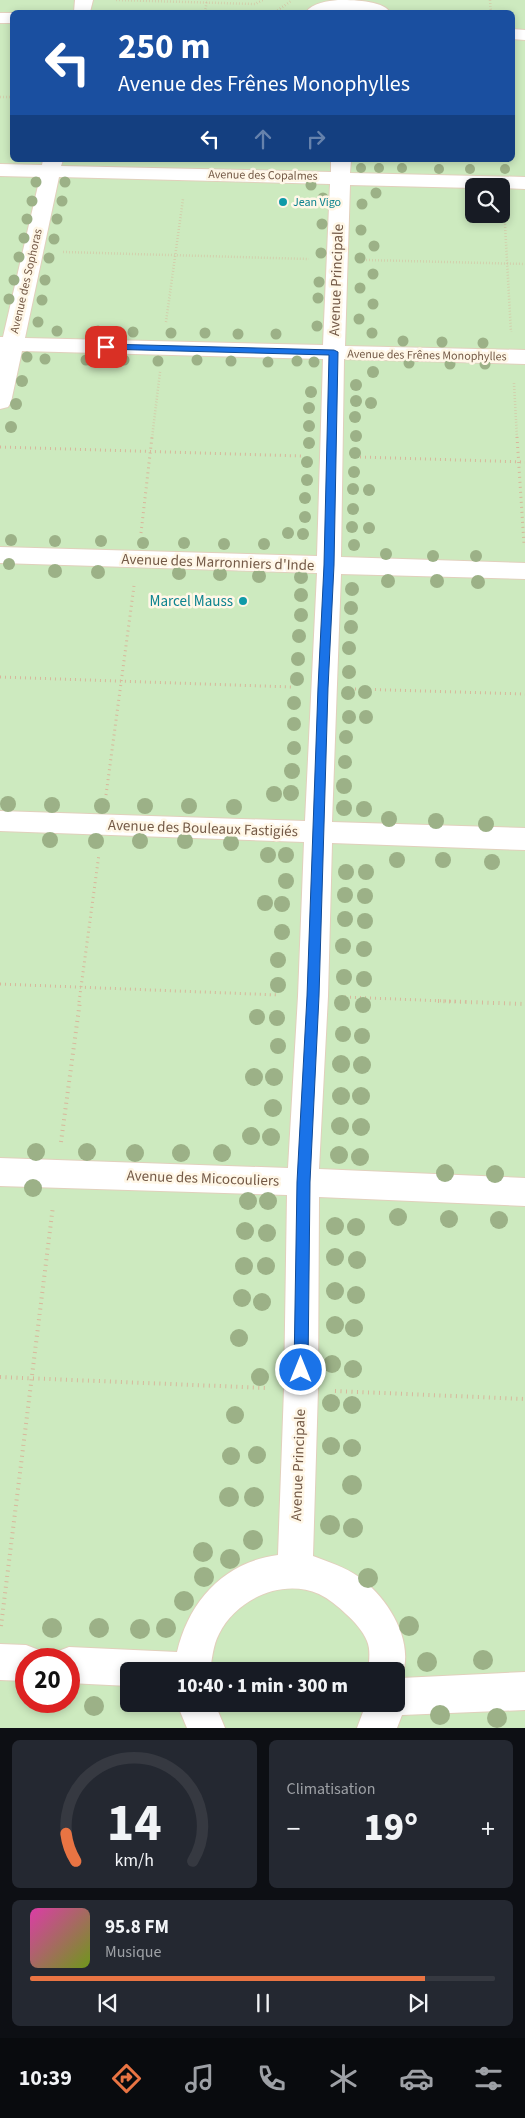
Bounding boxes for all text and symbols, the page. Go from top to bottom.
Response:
text: 250 m [118,22,210,72]
icon: left [35,30,100,95]
text: Avenue des Frênes Monophylles [118,68,410,100]
icon: left [196,125,224,153]
icon: ahead [249,125,277,153]
icon: right [302,125,330,153]
street label: Avenue des Copalmes [208,166,318,185]
map controls [465,178,510,223]
button: search [465,178,510,223]
place label: Jean Vigo [293,194,341,211]
marker: Jean Vigo [277,196,289,208]
street label: Avenue Principale [324,224,349,336]
street label: Avenue des Sophoras [6,227,47,335]
pin [85,326,127,368]
icon: arrive [92,333,120,361]
street label: Avenue des Frênes Monophylles [347,346,507,365]
street label: Avenue des Marronniers d'Inde [121,549,315,576]
place label: Marcel Mauss [149,591,233,612]
marker: Marcel Mauss [237,595,249,607]
street label: Avenue des Bouleaux Fastigiés [108,815,298,842]
street label: Avenue des Micocouliers [126,1165,280,1192]
position arrow [274,1343,326,1395]
street label: Avenue Principale [286,1409,311,1521]
speed limit sign: 20 [15,1648,80,1713]
text: 10:40 · 1 min · 300 m [177,1673,348,1700]
text: Climatisation [287,1778,375,1800]
text: 14 [107,1787,162,1861]
text: 19° [363,1801,418,1855]
text: − [287,1809,300,1849]
text: + [481,1809,495,1849]
text: km/h [114,1848,154,1873]
text: 95.8 FM [105,1914,169,1941]
text: Musique [105,1941,162,1963]
icon: previous [94,1989,122,2017]
icon: pause [249,1989,277,2017]
icon: next [404,1989,432,2017]
icon: directions [109,2061,144,2096]
icon: music [182,2061,217,2096]
icon: phone [254,2061,289,2096]
icon: climate [326,2061,361,2096]
icon: car [399,2061,434,2096]
icon: filters [471,2061,506,2096]
text: 10:39 [19,2062,72,2094]

